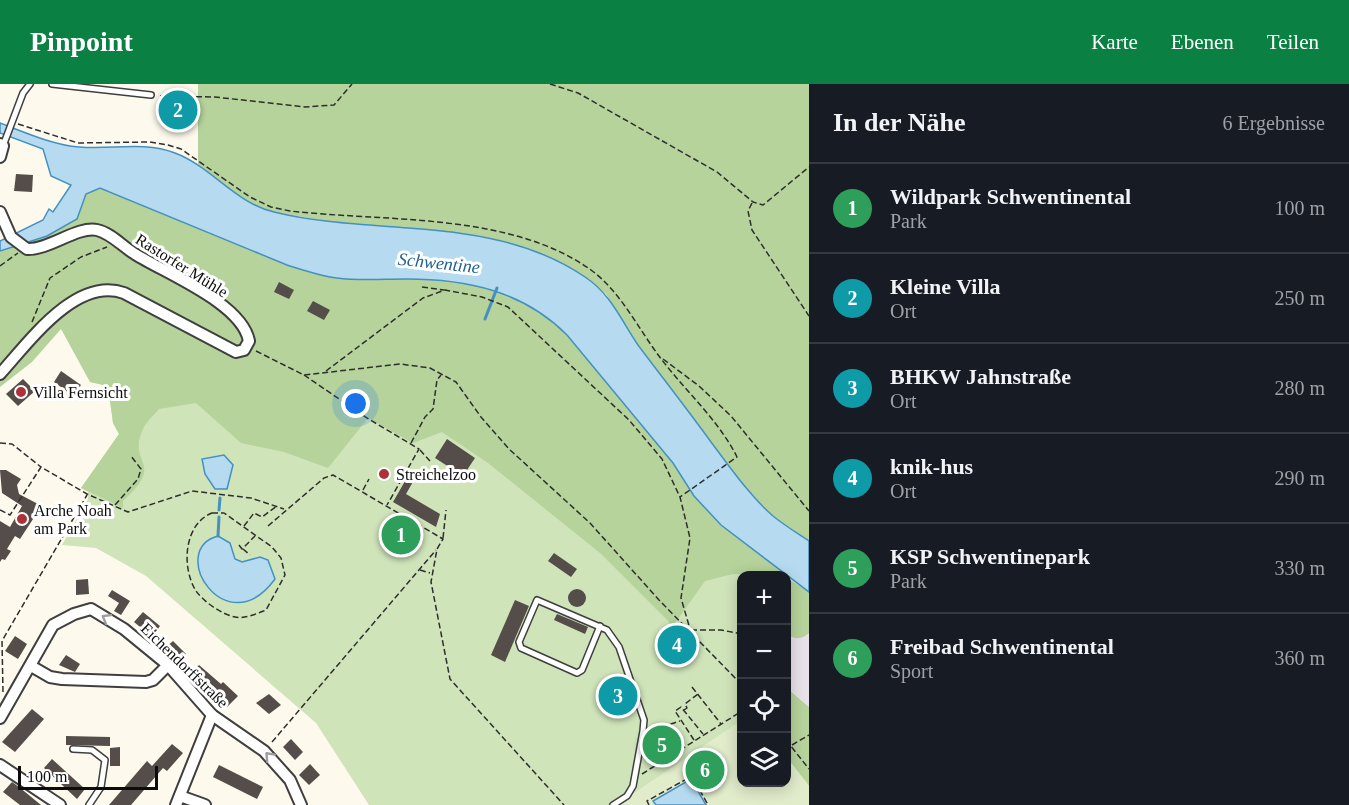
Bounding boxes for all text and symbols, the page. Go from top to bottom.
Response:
text: Pinpoint [30,26,133,57]
text: Karte [1091,30,1138,54]
text: Ebenen [1171,30,1234,54]
text: Teilen [1267,30,1319,54]
pin: 2 [158,87,198,132]
text: In der Nähe [833,108,965,137]
text: 6 Ergebnisse [1223,112,1325,134]
text: Wildpark Schwentinental [890,184,1131,209]
text: 1 [848,197,858,219]
text: 100 m [1274,197,1325,219]
text: Park [890,210,927,232]
street label: Rastorfer Mühle [133,230,231,301]
water label: Schwentine [397,249,481,277]
text: Kleine Villa [890,274,1001,299]
text: 2 [848,287,858,309]
text: 250 m [1274,287,1325,309]
text: Ort [890,300,917,322]
text: BHKW Jahnstraße [890,364,1071,389]
text: 3 [848,377,858,399]
text: 280 m [1274,377,1325,399]
place label: Villa Fernsicht [33,384,128,401]
marker: Villa Fernsicht [14,385,28,399]
your location [341,389,370,418]
text: Ort [890,390,917,412]
text: knik-hus [890,454,973,479]
place label: Streichelzoo [396,466,476,483]
marker: Streichelzoo [377,467,391,481]
text: 4 [848,467,858,489]
text: 290 m [1274,467,1325,489]
text: Ort [890,480,917,502]
place label: Arche Noah am Park [34,502,112,537]
marker: Arche Noah am Park [15,512,29,526]
pin: 1 [382,512,420,558]
text: KSP Schwentinepark [890,544,1090,569]
text: 5 [848,557,858,579]
text: 330 m [1274,557,1325,579]
text: Park [890,570,927,592]
map controls [737,571,791,787]
button: + [737,571,791,625]
one-way arrow [101,613,112,625]
street label: Eichendorffstraße [138,620,232,711]
pin: 4 [658,622,696,668]
button: − [737,625,791,679]
text: Freibad Schwentinental [890,634,1114,659]
text: 6 [848,647,858,669]
text: 360 m [1274,647,1325,669]
text: Sport [890,660,933,682]
pin: 3 [598,674,638,718]
button: locate [737,679,791,733]
pin: 5 [642,722,682,768]
button: layers [737,733,791,787]
pin: 6 [686,748,724,792]
one-way arrow [265,753,276,763]
scale bar [18,763,158,790]
text: 100 m [27,768,67,785]

